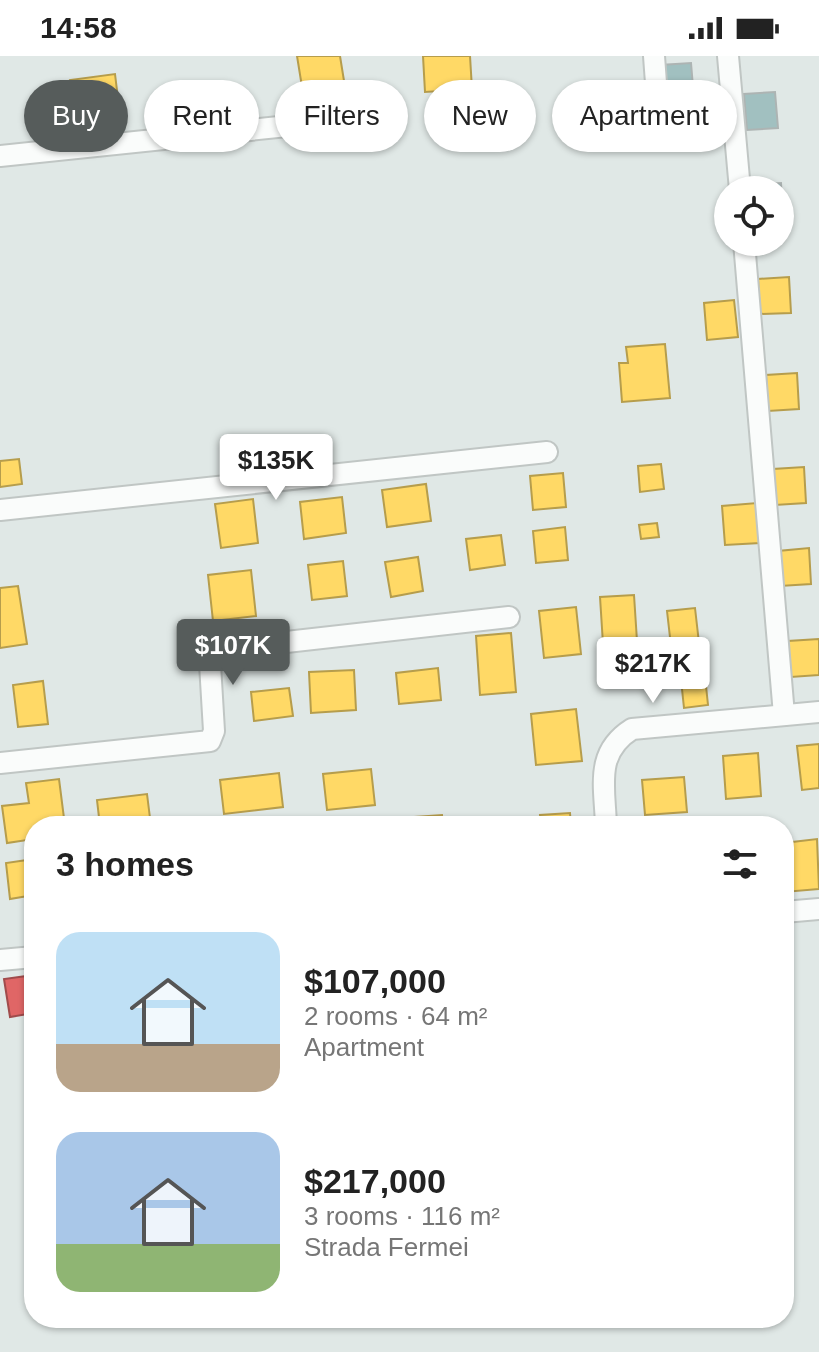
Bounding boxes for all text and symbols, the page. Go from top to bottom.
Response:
text: 14:58 [40,11,117,44]
chip: Buy [24,80,128,152]
chip: Rent [144,80,259,152]
chip: Filters [275,80,408,152]
chip: New [424,80,536,152]
chip: Apartment [552,80,737,152]
map controls [714,176,794,256]
button: locate [714,176,794,256]
pin: $135K [220,434,332,502]
text: $135K [238,445,314,475]
pin: $107K [177,619,289,687]
text: $107K [195,630,271,660]
pin: $217K [597,637,709,705]
text: $217K [615,648,691,678]
icon: filters [718,842,762,886]
text: 3 homes [56,845,194,883]
text: $107,000 [304,962,446,1000]
icon: home [120,964,216,1060]
text: 2 rooms · 64 m² [304,1001,488,1031]
text: Apartment [304,1032,424,1062]
text: $217,000 [304,1162,446,1200]
icon: home [120,1164,216,1260]
text: 3 rooms · 116 m² [304,1201,500,1231]
text: Strada Fermei [304,1232,469,1262]

